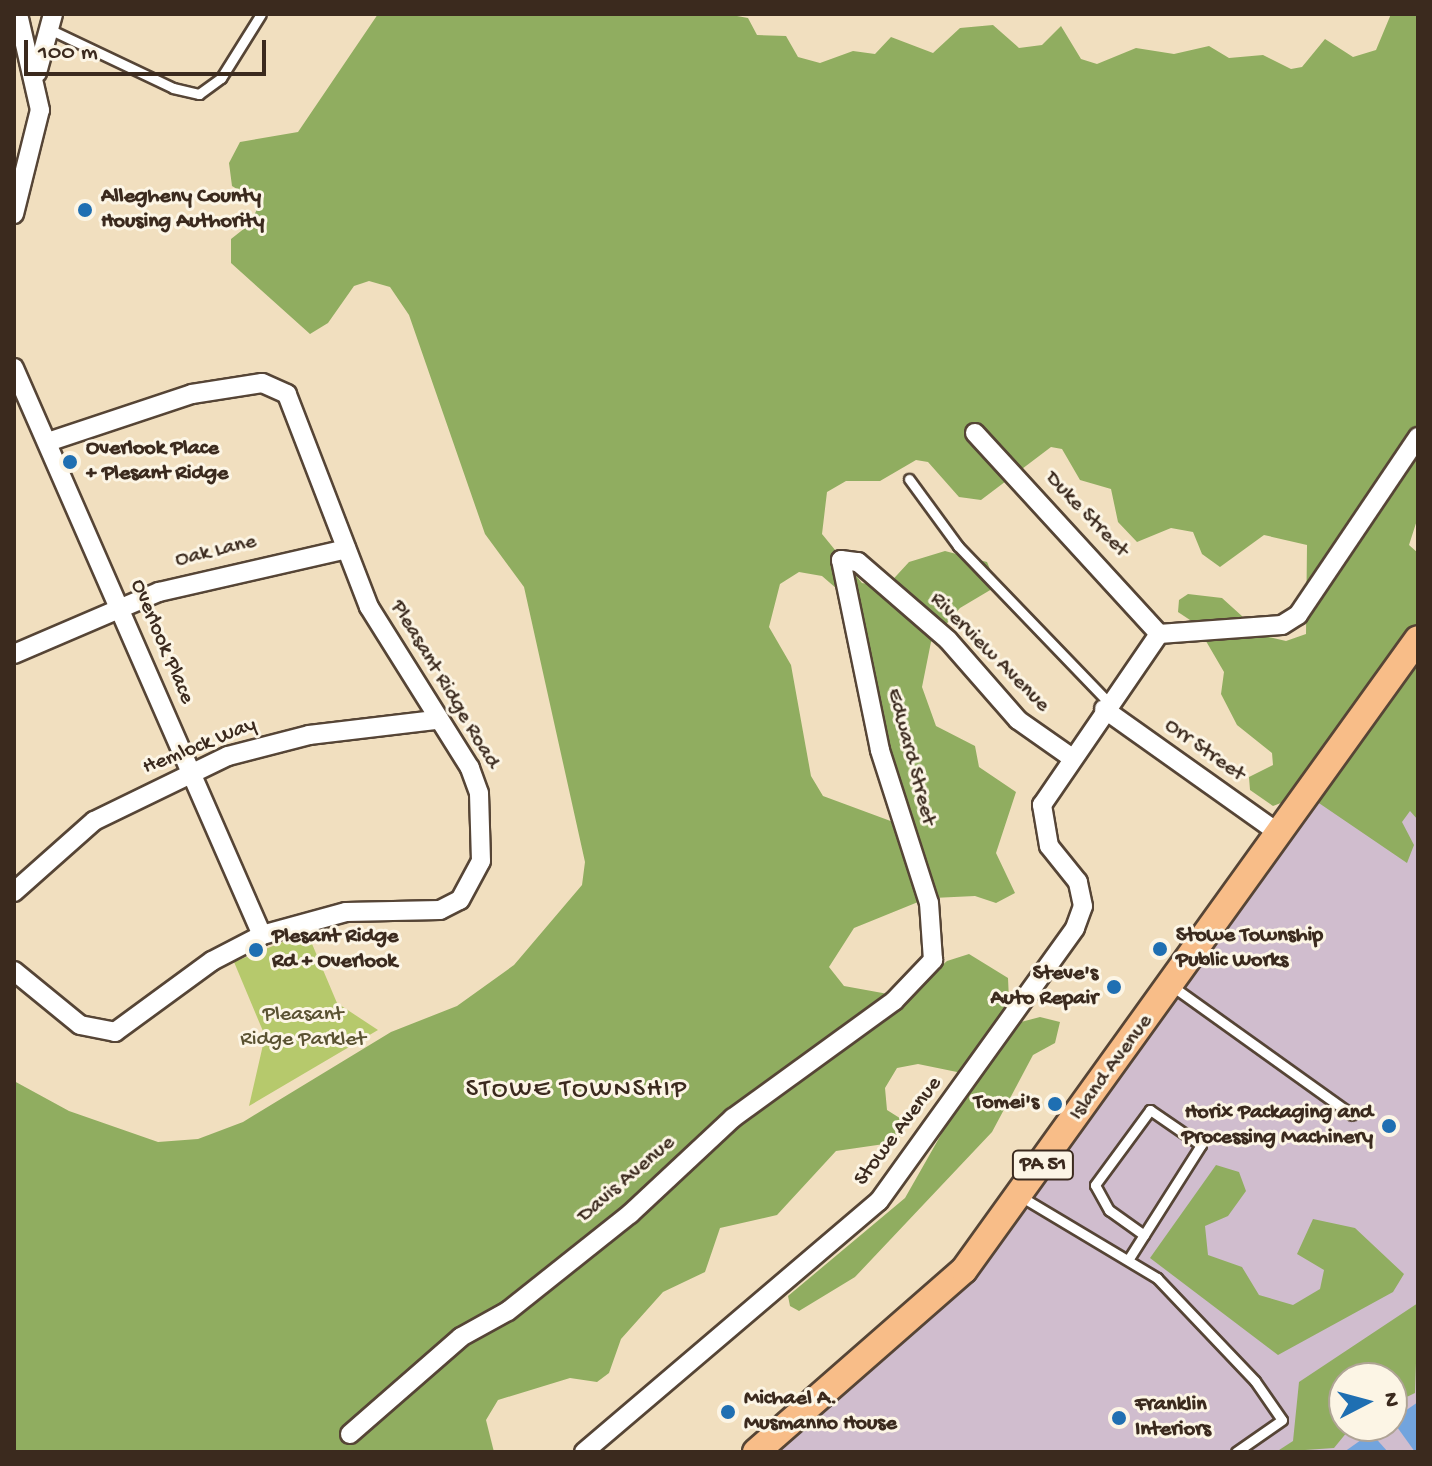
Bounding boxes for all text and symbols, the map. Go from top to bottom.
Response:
scale bar [28,24,270,74]
text: 100 m [38,39,98,68]
place label: Allegheny County Housing Authority [101,184,264,236]
marker: Allegheny County Housing Authority [76,201,94,219]
place label: Overlook Place + Plesant Ridge [86,436,228,488]
marker: Overlook Place + Plesant Ridge [61,453,79,471]
street label: Duke Street [1038,466,1134,564]
street label: Oak Lane [173,529,259,575]
street label: Overlook Place [123,576,199,708]
street label: Riverview Avenue [923,587,1055,719]
street label: Pleasant Ridge Road [383,596,505,774]
street label: Edward Street [879,686,941,828]
street label: Hemlock Way [139,712,261,782]
street label: Orr Street [1158,714,1250,788]
place label: Stowe Township Public Works [1176,923,1323,974]
place label: Plesant Ridge Rd + Overlook [272,924,398,976]
marker: Stowe Township Public Works [1151,940,1169,958]
marker: Plesant Ridge Rd + Overlook [247,941,265,959]
place label: Steve's Auto Repair [991,961,1098,1012]
marker: Steve's Auto Repair [1105,978,1123,996]
park label: Pleasant Ridge Parklet [240,1002,366,1054]
street label: Island Avenue [1065,1010,1159,1126]
street label: Stowe Avenue [849,1072,949,1192]
district label: STOWE TOWNSHIP [466,1075,688,1107]
place label: Tomei's [974,1091,1039,1117]
marker: Tomei's [1046,1095,1064,1113]
place label: Horix Packaging and Processing Machinery [1182,1100,1373,1152]
marker: Horix Packaging and Processing Machinery [1380,1117,1398,1135]
street label: Davis Avenue [573,1131,681,1229]
road number: PA 51 [1011,1149,1075,1181]
north arrow [1328,1362,1408,1442]
place label: Michael A. Musmanno House [744,1386,897,1438]
text: N [1376,1391,1404,1408]
place label: Franklin Interiors [1135,1392,1211,1444]
marker: Michael A. Musmanno House [719,1403,737,1421]
marker: Franklin Interiors [1110,1409,1128,1427]

